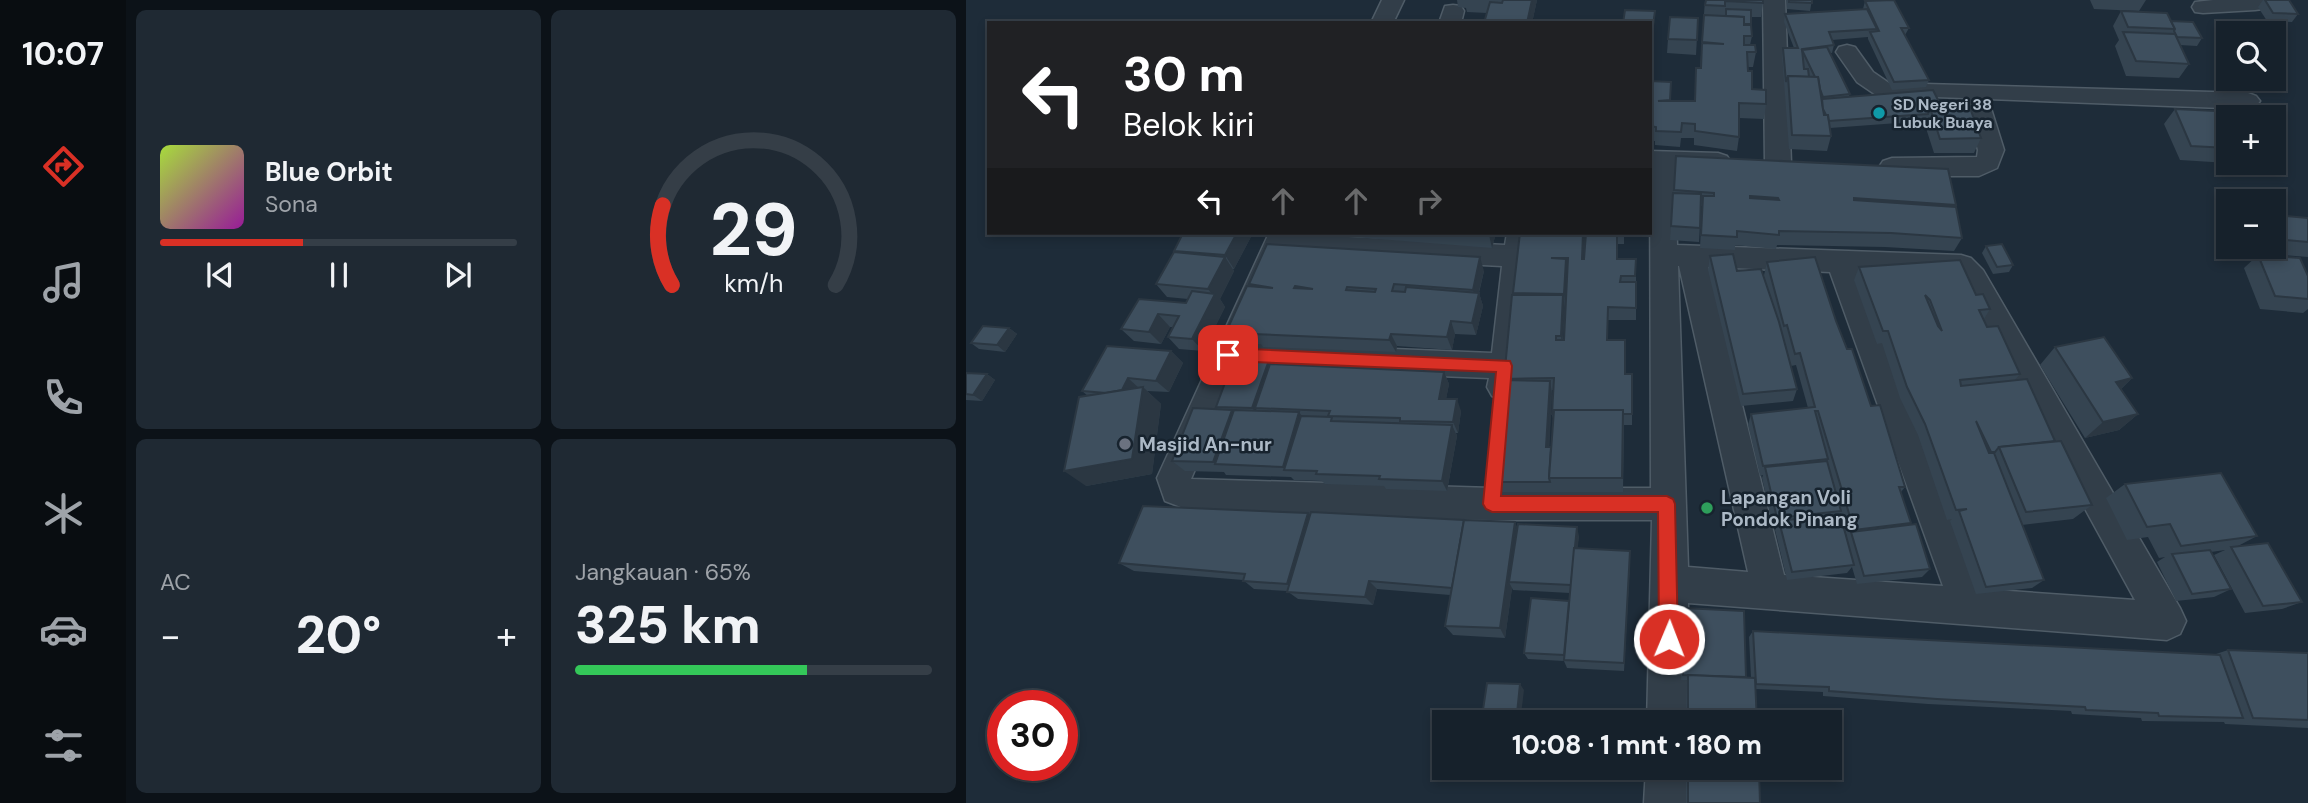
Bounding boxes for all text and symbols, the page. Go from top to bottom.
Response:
map controls [2216,21,2286,259]
button: search [2216,21,2286,91]
text: 10:07 [22,33,104,75]
text: 30 m [1123,42,1245,106]
icon: left [1008,49,1099,140]
place label: SD Negeri 38 Lubuk Buaya [1893,94,1993,133]
text: Belok kiri [1123,104,1255,146]
marker: SD Negeri 38 Lubuk Buaya [1871,105,1887,121]
button: + [2216,105,2286,175]
icon: directions [39,142,88,191]
text: Blue Orbit [265,155,393,189]
icon: left [1191,182,1229,220]
icon: ahead [1264,182,1302,220]
icon: ahead [1337,182,1375,220]
icon: right [1410,182,1448,220]
text: 29 [710,184,797,279]
text: Sona [265,189,318,219]
button: − [2216,189,2286,259]
icon: previous [201,256,239,294]
icon: pause [320,256,358,294]
icon: next [439,256,477,294]
icon: music [39,258,88,307]
text: km/h [724,267,783,300]
pin [1198,325,1258,385]
icon: arrive [1209,336,1247,374]
icon: phone [39,373,88,422]
place label: Masjid An-nur [1139,432,1272,457]
marker: Masjid An-nur [1117,436,1133,452]
place label: Lapangan Voli Pondok Pinang [1721,485,1858,532]
icon: climate [39,489,88,538]
marker: Lapangan Voli Pondok Pinang [1699,500,1715,516]
text: Jangkauan · 65% [575,557,751,587]
text: AC [160,567,191,597]
text: 325 km [575,591,761,659]
text: 20° [296,601,381,669]
position arrow [1632,602,1706,676]
icon: car [39,605,88,654]
text: − [160,611,181,661]
text: + [496,611,517,661]
speed limit sign: 30 [987,690,1078,781]
icon: filters [39,721,88,770]
text: 10:08 · 1 mnt · 180 m [1512,728,1762,762]

